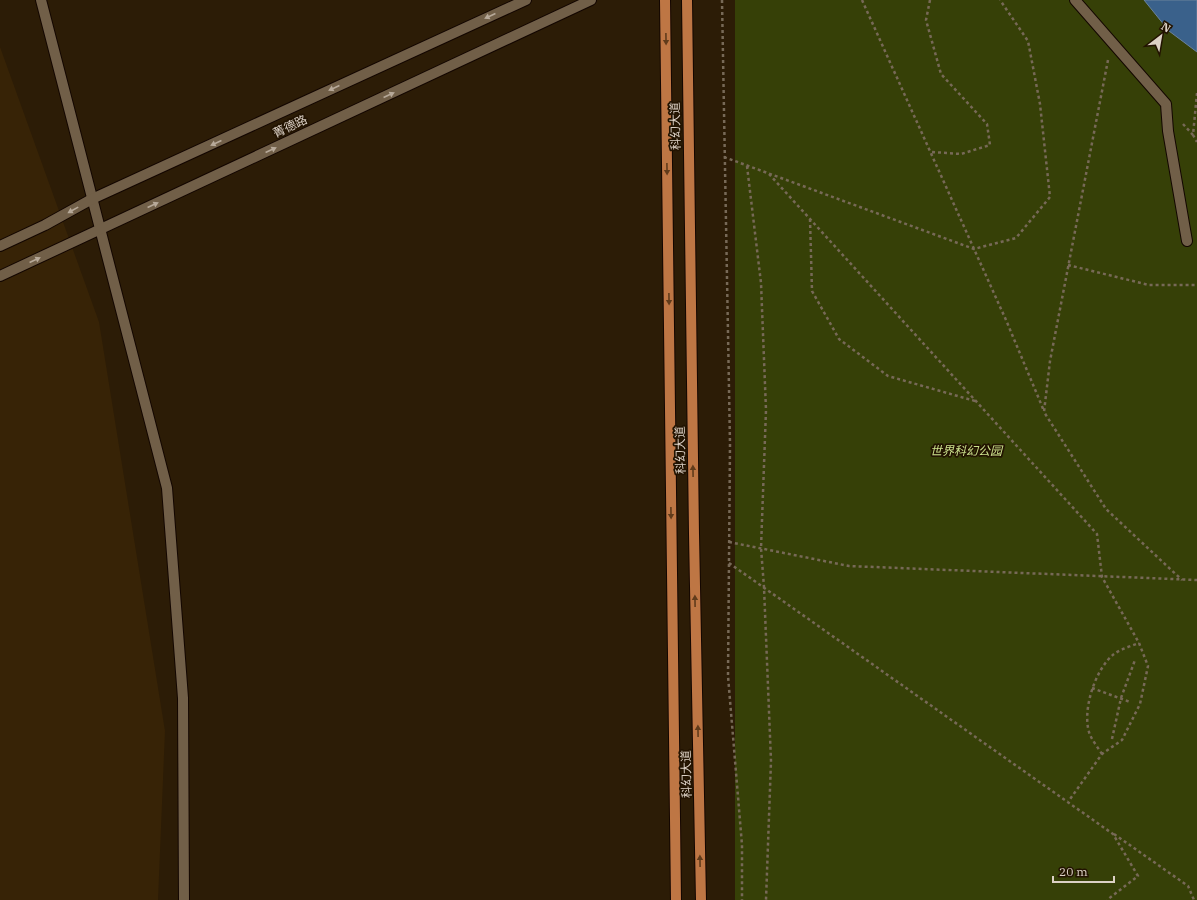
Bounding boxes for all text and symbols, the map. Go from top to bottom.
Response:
one-way arrow [485,13,496,19]
north arrow [1141,16,1181,56]
text: N [1159,19,1174,36]
one-way arrow [662,33,669,45]
one-way arrow [328,85,340,91]
one-way arrow [383,92,394,98]
street label: 科幻大道 [667,102,683,150]
street label: 菁德路 [271,112,309,140]
one-way arrow [210,140,222,146]
one-way arrow [265,147,276,153]
one-way arrow [664,163,670,176]
one-way arrow [147,202,159,208]
one-way arrow [67,207,79,213]
one-way arrow [30,257,41,263]
one-way arrow [666,293,672,306]
street label: 科幻大道 [672,426,688,474]
park label: 世界科幻公园 [930,443,1004,458]
one-way arrow [690,464,696,477]
one-way arrow [668,507,674,520]
one-way arrow [692,594,698,607]
one-way arrow [695,724,701,737]
street label: 科幻大道 [678,750,694,798]
one-way arrow [697,854,703,867]
scale bar [1053,858,1114,884]
text: 20 m [1059,864,1088,879]

